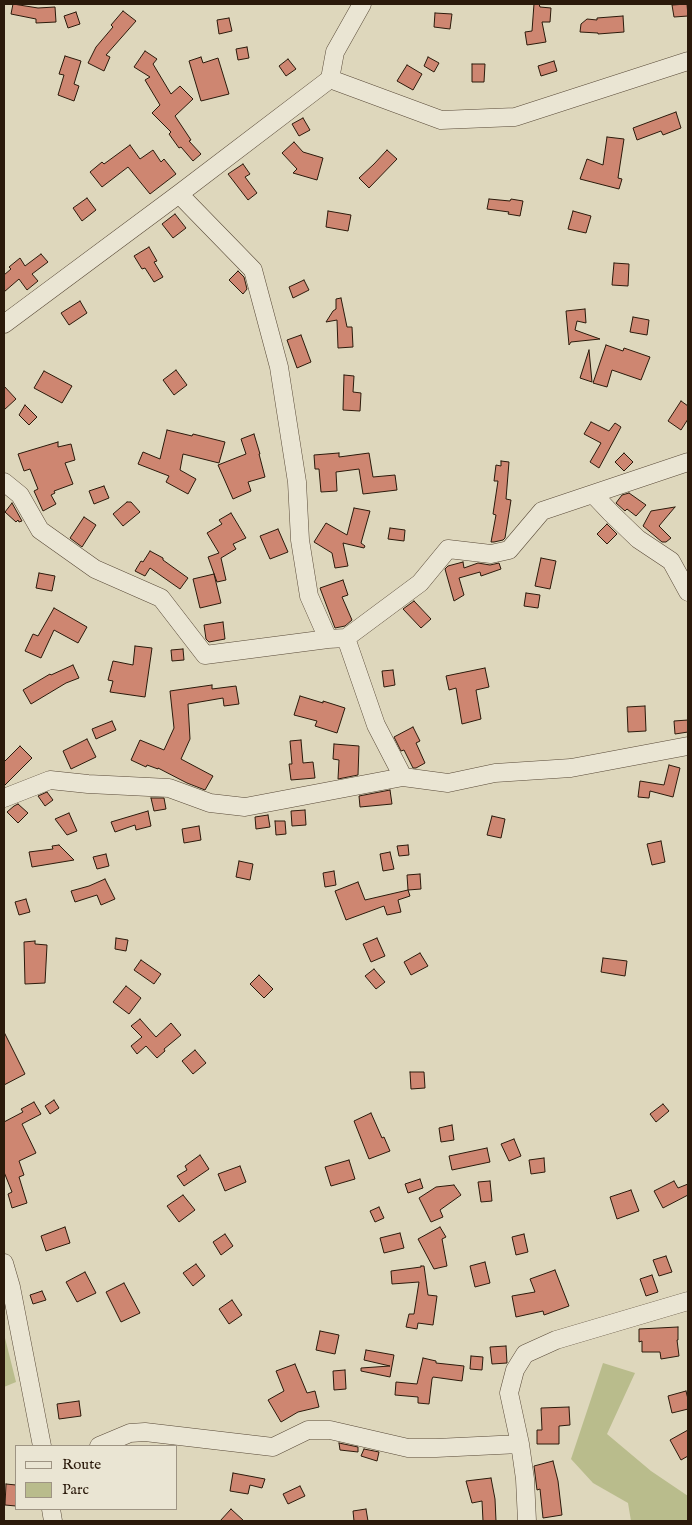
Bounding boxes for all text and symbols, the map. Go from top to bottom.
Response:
legend [15,1445,178,1510]
text: Route [62,1455,101,1474]
text: Parc [62,1480,89,1499]

